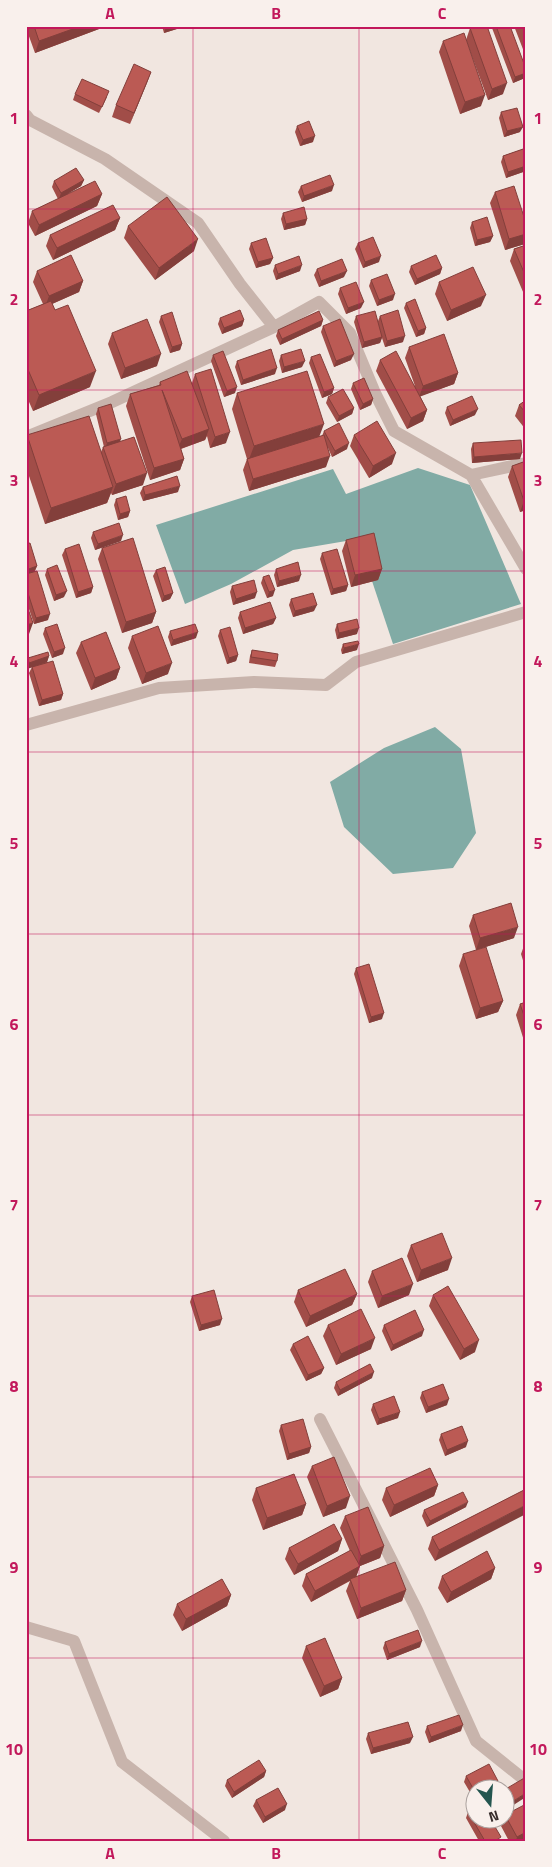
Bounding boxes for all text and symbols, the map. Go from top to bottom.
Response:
text: A [105,1,115,25]
text: B [271,1,281,25]
text: C [438,1,447,25]
text: 1 [10,106,18,130]
text: 1 [534,106,542,130]
text: 2 [10,287,18,311]
text: 2 [534,287,542,311]
text: 3 [10,468,18,492]
text: 3 [534,468,542,492]
text: 4 [10,649,19,673]
text: 4 [534,649,543,673]
text: 5 [10,831,19,855]
text: 5 [534,831,543,855]
text: 6 [10,1012,19,1036]
text: 6 [534,1012,543,1036]
text: 7 [10,1193,18,1217]
text: 7 [534,1193,542,1217]
text: 8 [10,1374,19,1398]
text: 8 [534,1374,543,1398]
text: 9 [10,1555,19,1579]
text: 9 [534,1555,543,1579]
text: 10 [5,1737,23,1761]
text: 10 [529,1737,547,1761]
north arrow [464,1780,514,1830]
text: N [486,1805,502,1828]
text: A [105,1841,115,1865]
text: B [271,1841,281,1865]
text: C [438,1841,447,1865]

